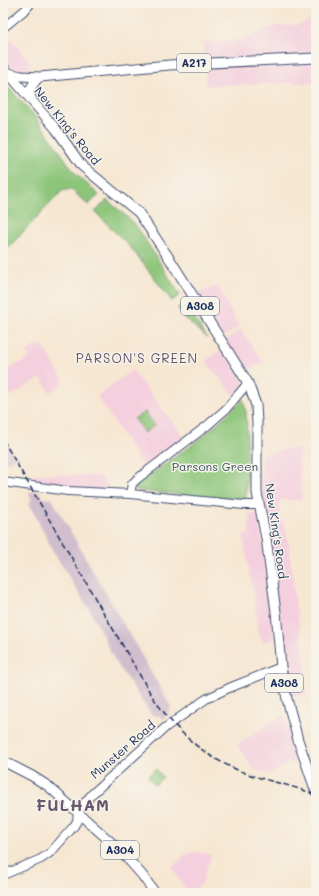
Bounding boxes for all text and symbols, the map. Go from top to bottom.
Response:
road number: A217 [177,54,211,72]
street label: New King's Road [31,83,105,168]
road number: A308 [181,297,219,315]
district label: PARSON'S GREEN [76,349,198,366]
park label: Parsons Green [172,458,258,474]
street label: New King's Road [262,482,292,580]
road number: A308 [265,674,303,692]
street label: Munster Road [87,716,158,782]
district label: FULHAM [36,794,110,815]
road number: A304 [101,841,139,859]

